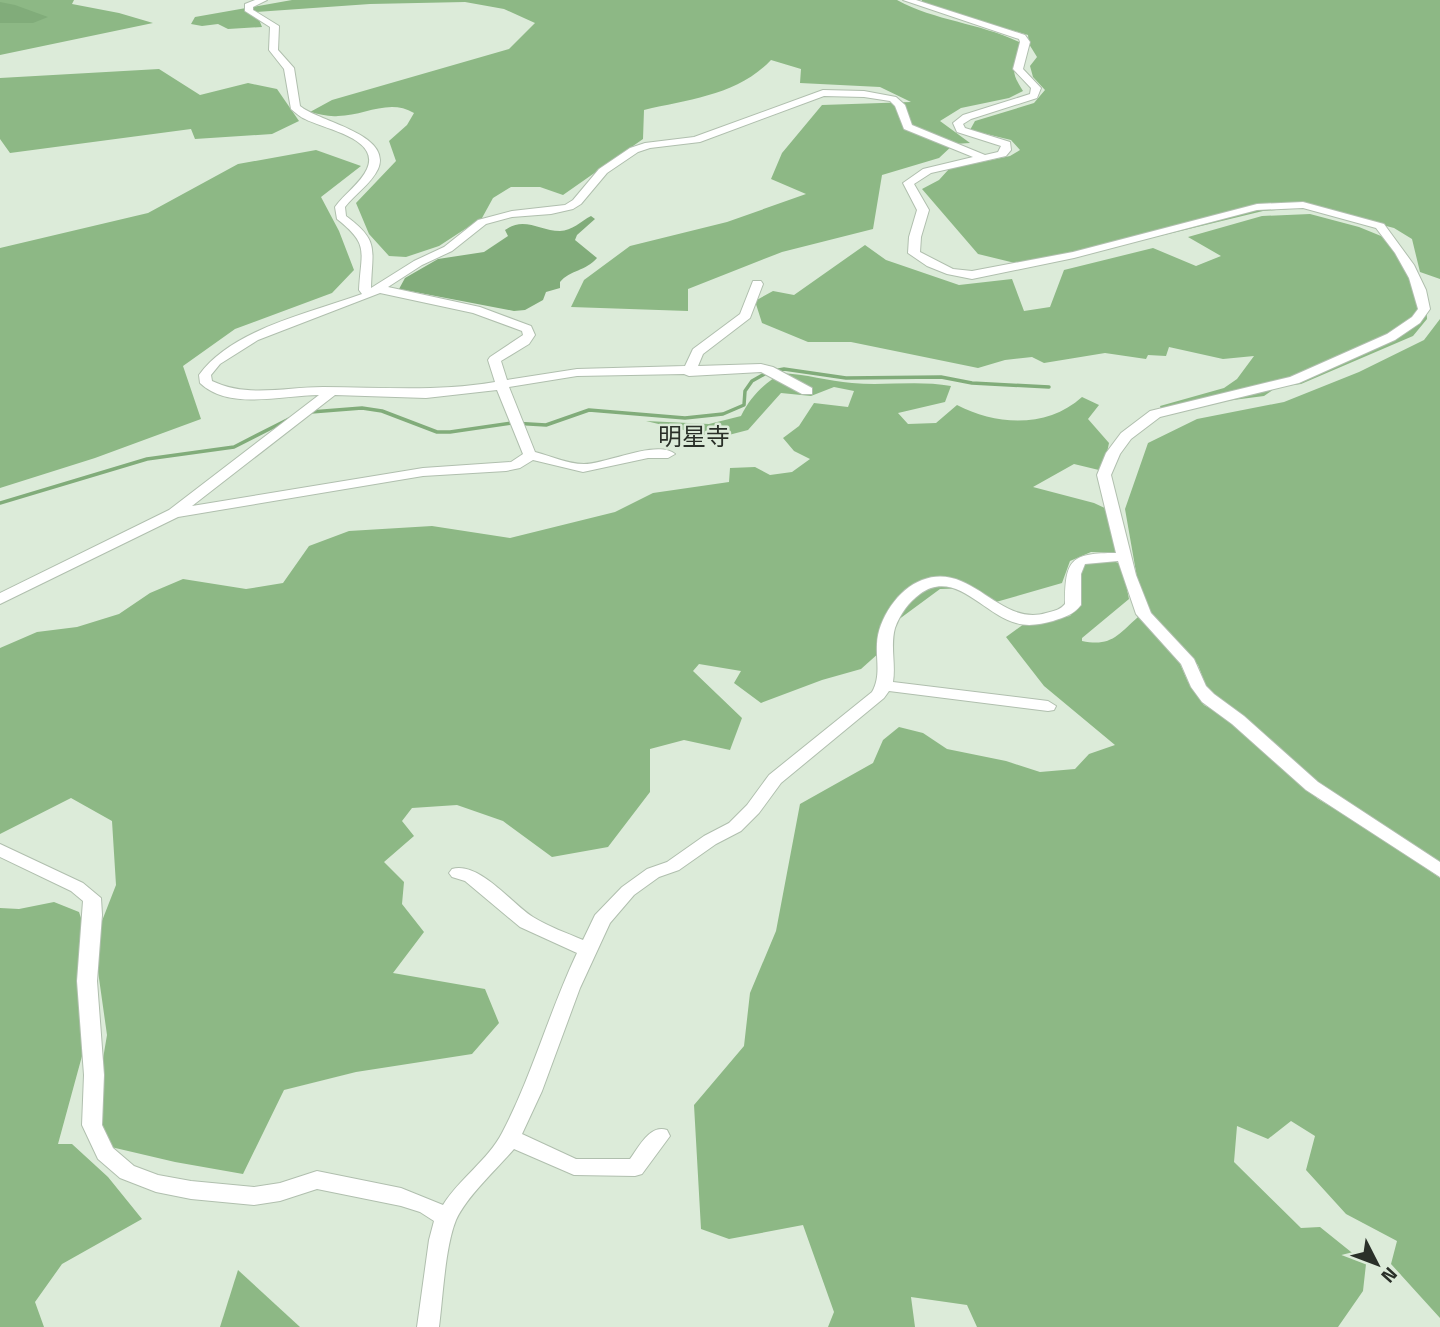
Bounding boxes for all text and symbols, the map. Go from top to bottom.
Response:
district label: 明星寺 [658,418,730,454]
north arrow [1342,1229,1412,1299]
text: N [1375,1261,1405,1290]

